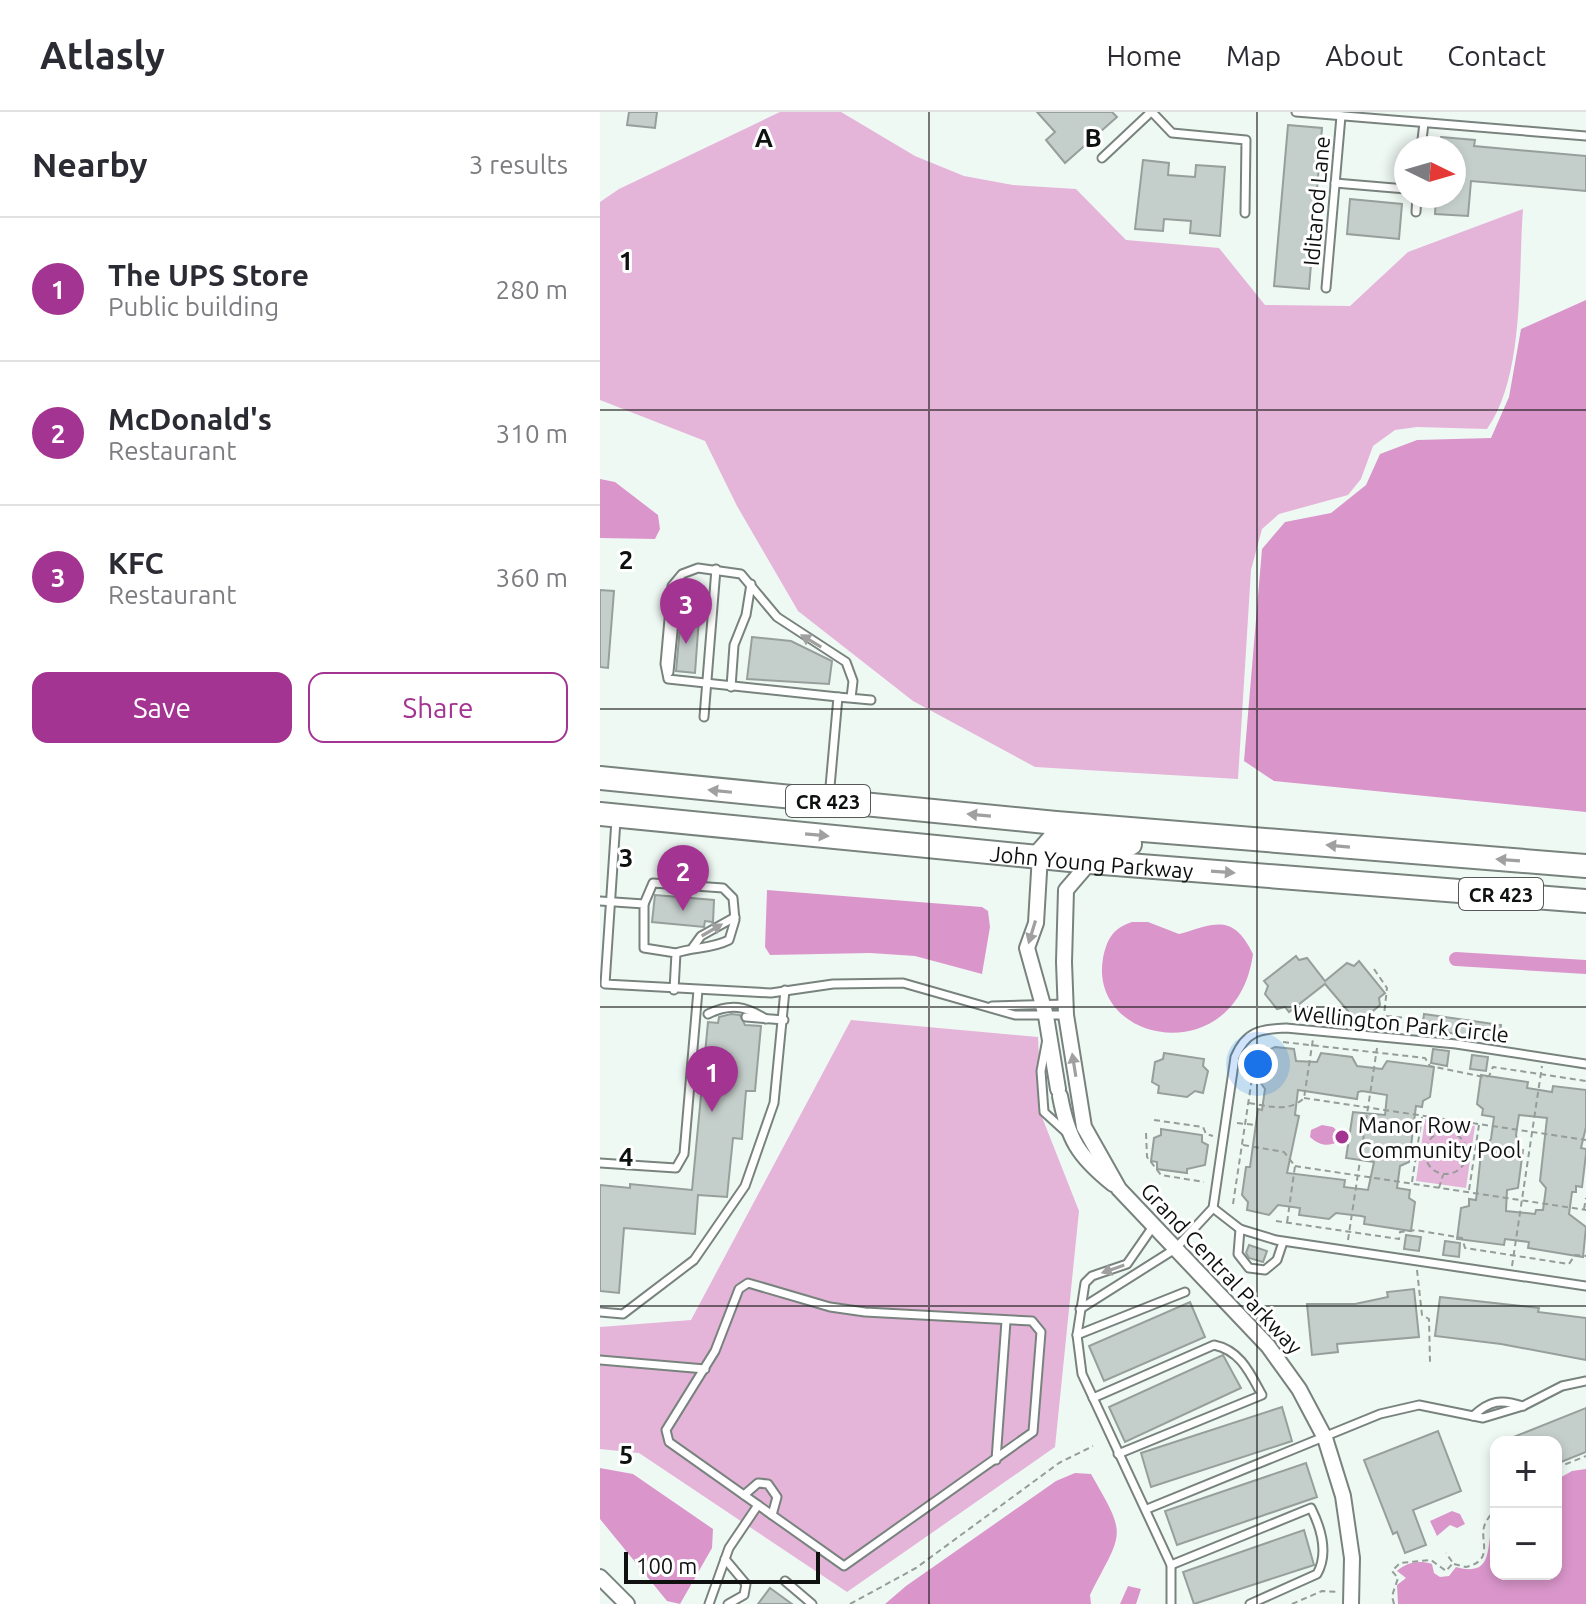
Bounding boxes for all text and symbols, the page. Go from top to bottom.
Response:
text: Atlasly [40,34,165,76]
text: Home [1107,40,1182,71]
text: Map [1226,40,1281,71]
text: About [1325,40,1403,71]
text: Contact [1447,40,1546,71]
text: A [755,123,774,152]
text: B [1084,123,1102,152]
street label: Iditarod Lane [1298,135,1334,267]
north arrow [1394,136,1466,208]
text: Nearby [32,145,147,183]
text: 3 results [469,150,568,179]
text: 1 [619,246,633,275]
text: The UPS Store [108,258,309,292]
text: 1 [51,275,65,304]
text: 280 m [496,275,568,304]
text: Public building [108,292,279,321]
text: McDonald's [108,402,272,436]
text: 2 [51,419,65,448]
text: 310 m [496,419,568,448]
text: Restaurant [108,436,236,465]
text: 2 [619,545,633,574]
text: KFC [108,546,164,580]
text: 3 [51,563,65,592]
text: 360 m [496,563,568,592]
pin: 3 [660,578,712,644]
text: Restaurant [108,580,236,609]
one-way arrow [800,634,822,648]
button: Save [32,672,292,743]
button: Share [308,672,568,743]
one-way arrow [707,784,732,797]
road number: CR 423 [786,785,870,817]
one-way arrow [966,809,991,822]
one-way arrow [805,829,830,842]
one-way arrow [1326,839,1351,852]
street label: John Young Parkway [989,840,1195,883]
text: 3 [619,843,633,872]
pin: 2 [657,845,709,911]
one-way arrow [1495,853,1520,866]
one-way arrow [1211,866,1236,879]
road number: CR 423 [1459,878,1543,910]
one-way arrow [1025,920,1038,944]
one-way arrow [701,923,723,937]
street label: Wellington Park Circle [1292,999,1510,1047]
your location [1238,1044,1278,1084]
pin: 1 [686,1046,738,1112]
one-way arrow [1067,1052,1080,1077]
place label: Manor Row Community Pool [1358,1112,1522,1162]
marker: Manor Row Community Pool [1333,1128,1351,1146]
text: 4 [619,1142,633,1171]
street label: Grand Central Parkway [1136,1177,1308,1359]
one-way arrow [1101,1263,1125,1275]
map controls [1490,1436,1562,1580]
button: + [1490,1436,1562,1508]
text: 5 [619,1440,633,1469]
button: − [1490,1508,1562,1580]
scale bar [624,1548,820,1584]
text: 100 m [636,1553,697,1578]

